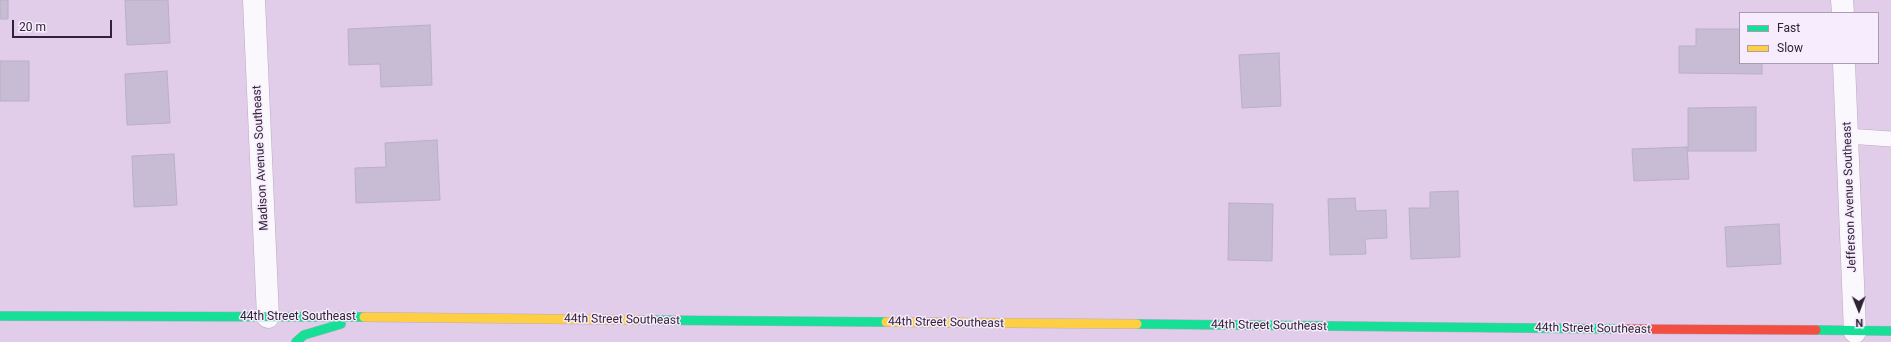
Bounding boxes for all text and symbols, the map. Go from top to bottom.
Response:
scale bar [14,12,114,38]
legend [1739,12,1879,64]
text: 20 m [19,20,46,34]
text: Fast [1777,21,1800,35]
text: Slow [1777,41,1803,55]
street label: Madison Avenue Southeast [250,85,272,231]
street label: Jefferson Avenue Southeast [1840,121,1860,273]
north arrow [1839,290,1879,330]
street label: 44th Street Southeast [240,310,356,324]
street label: 44th Street Southeast [564,312,680,328]
street label: 44th Street Southeast [888,315,1004,331]
text: N [1855,316,1863,329]
street label: 44th Street Southeast [1211,318,1327,334]
street label: 44th Street Southeast [1535,321,1651,337]

